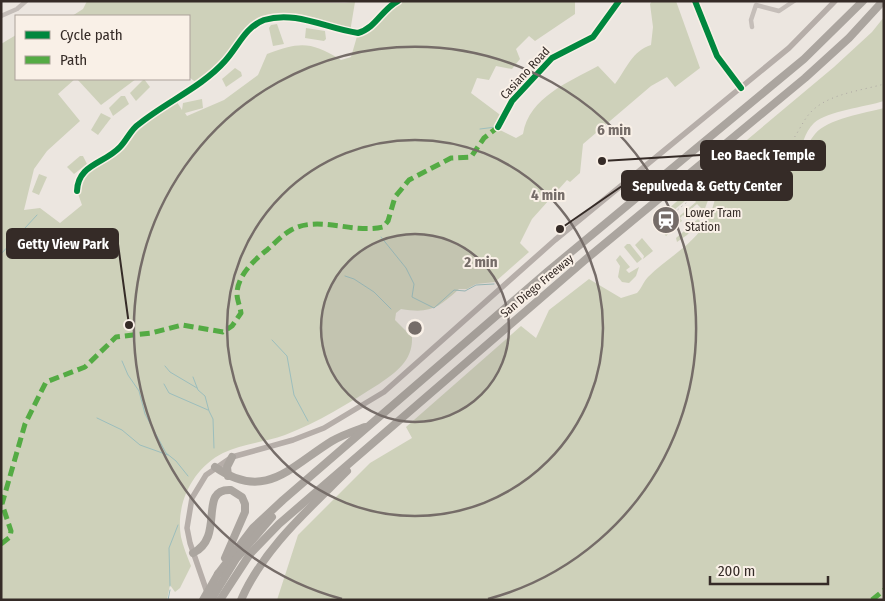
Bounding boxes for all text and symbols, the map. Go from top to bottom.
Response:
legend [15,15,190,80]
text: Cycle path [60,26,123,44]
street label: Casiano Road [497,44,553,102]
text: Path [60,51,87,69]
text: 6 min [597,121,631,139]
callout: Leo Baeck Temple [701,141,825,170]
text: Leo Baeck Temple [711,147,815,164]
callout: Sepulveda & Getty Center [622,171,792,200]
text: Sepulveda & Getty Center [632,178,783,195]
text: 4 min [531,186,565,204]
station icon: Lower Tram Station [651,205,681,235]
place label: Lower Tram Station [685,206,741,234]
callout: Getty View Park [7,229,118,258]
text: Getty View Park [17,236,110,253]
street label: San Diego Freeway [498,251,577,321]
text: 2 min [463,253,498,271]
centre of rings [406,319,424,337]
scale bar [710,554,828,586]
text: 200 m [718,562,755,580]

